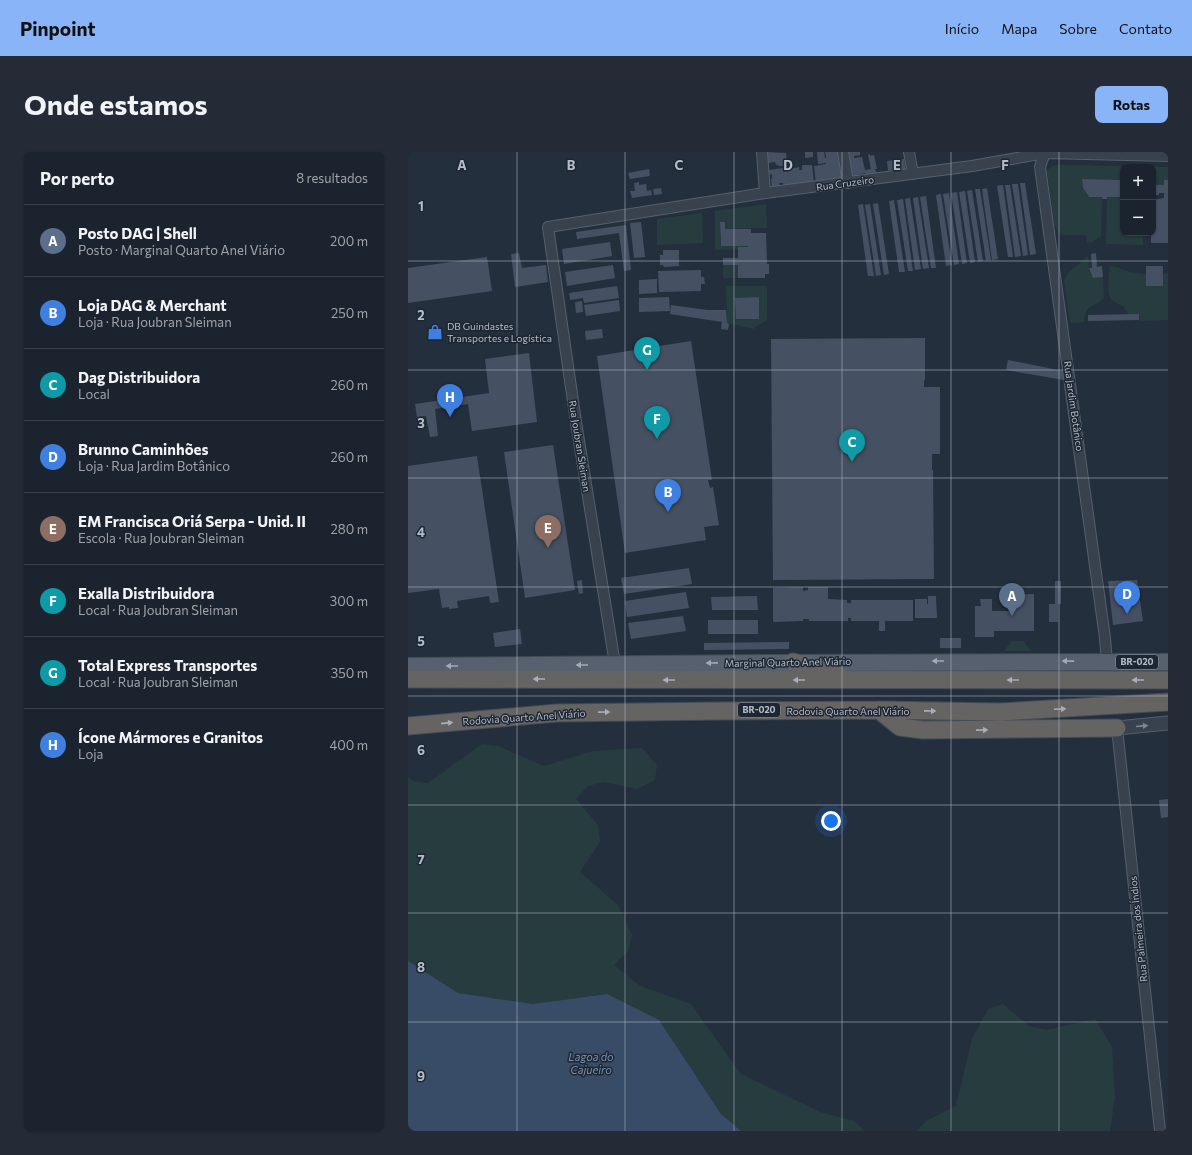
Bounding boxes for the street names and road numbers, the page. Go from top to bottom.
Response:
street label: Rua Cruzeiro [815,173,875,193]
street label: Rua Jardim Botânico [1062,360,1086,452]
street label: Rua Joubran Sleiman [567,399,593,493]
street label: Marginal Quarto Anel Viário [725,655,851,669]
road number: BR-020 [1116,655,1158,669]
road number: BR-020 [738,703,780,717]
street label: Rodovia Quarto Anel Viário [786,705,910,717]
street label: Rodovia Quarto Anel Viário [462,707,586,727]
street label: Rua Palmeira dos Índios [1126,875,1150,983]

